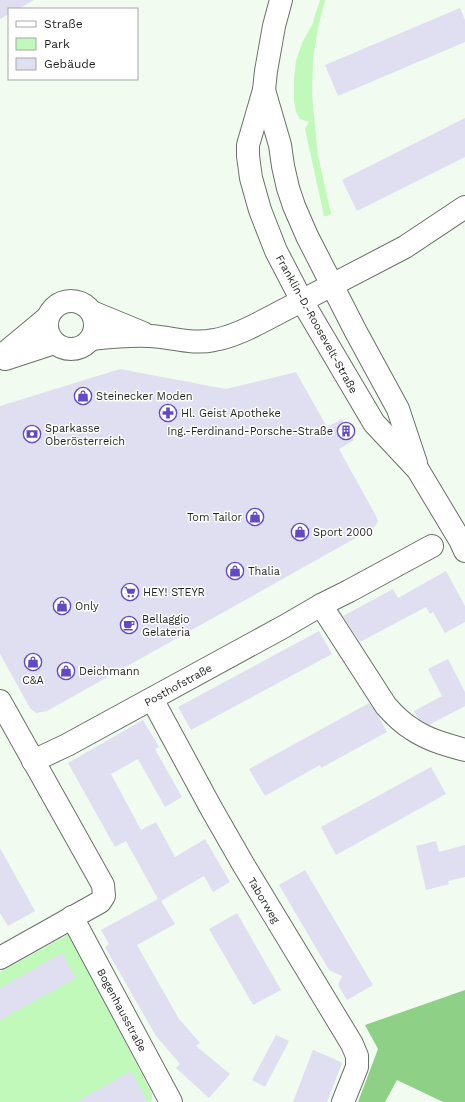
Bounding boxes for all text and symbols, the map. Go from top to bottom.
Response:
legend [8,8,138,80]
text: Straße [44,17,83,31]
text: Park [44,37,70,51]
text: Gebäude [44,57,96,71]
street label: Franklin-D.-Roosevelt-Straße [273,253,360,396]
shop icon: Steinecker Moden [73,386,93,406]
place label: Steinecker Moden [96,390,193,403]
pharmacy icon: Hl. Geist Apotheke [158,403,178,423]
place label: Hl. Geist Apotheke [181,407,281,420]
building icon: Ing.-Ferdinand-Porsche-Straße [336,421,356,441]
place label: Sparkasse Oberösterreich [45,422,125,448]
bank icon: Sparkasse Oberösterreich [22,424,42,444]
place label: Ing.-Ferdinand-Porsche-Straße [167,425,333,438]
shop icon: Tom Tailor [245,507,265,527]
place label: Tom Tailor [187,511,242,524]
shop icon: Sport 2000 [290,522,310,542]
place label: Sport 2000 [313,526,373,539]
shop icon: Thalia [225,561,245,581]
place label: Thalia [248,565,280,578]
supermarket icon: HEY! STEYR [120,582,140,602]
place label: HEY! STEYR [143,586,205,599]
shop icon: Only [52,596,72,616]
place label: Only [75,600,99,613]
place label: Bellaggio Gelateria [142,613,190,639]
cafe icon: Bellaggio Gelateria [119,615,139,635]
shop icon: C&A [23,652,43,672]
shop icon: Deichmann [56,661,76,681]
street label: Posthofstraße [142,661,214,709]
place label: Deichmann [79,665,140,678]
place label: C&A [22,674,44,687]
street label: Taborweg [245,875,282,926]
street label: Bogenhausstraße [94,966,149,1054]

